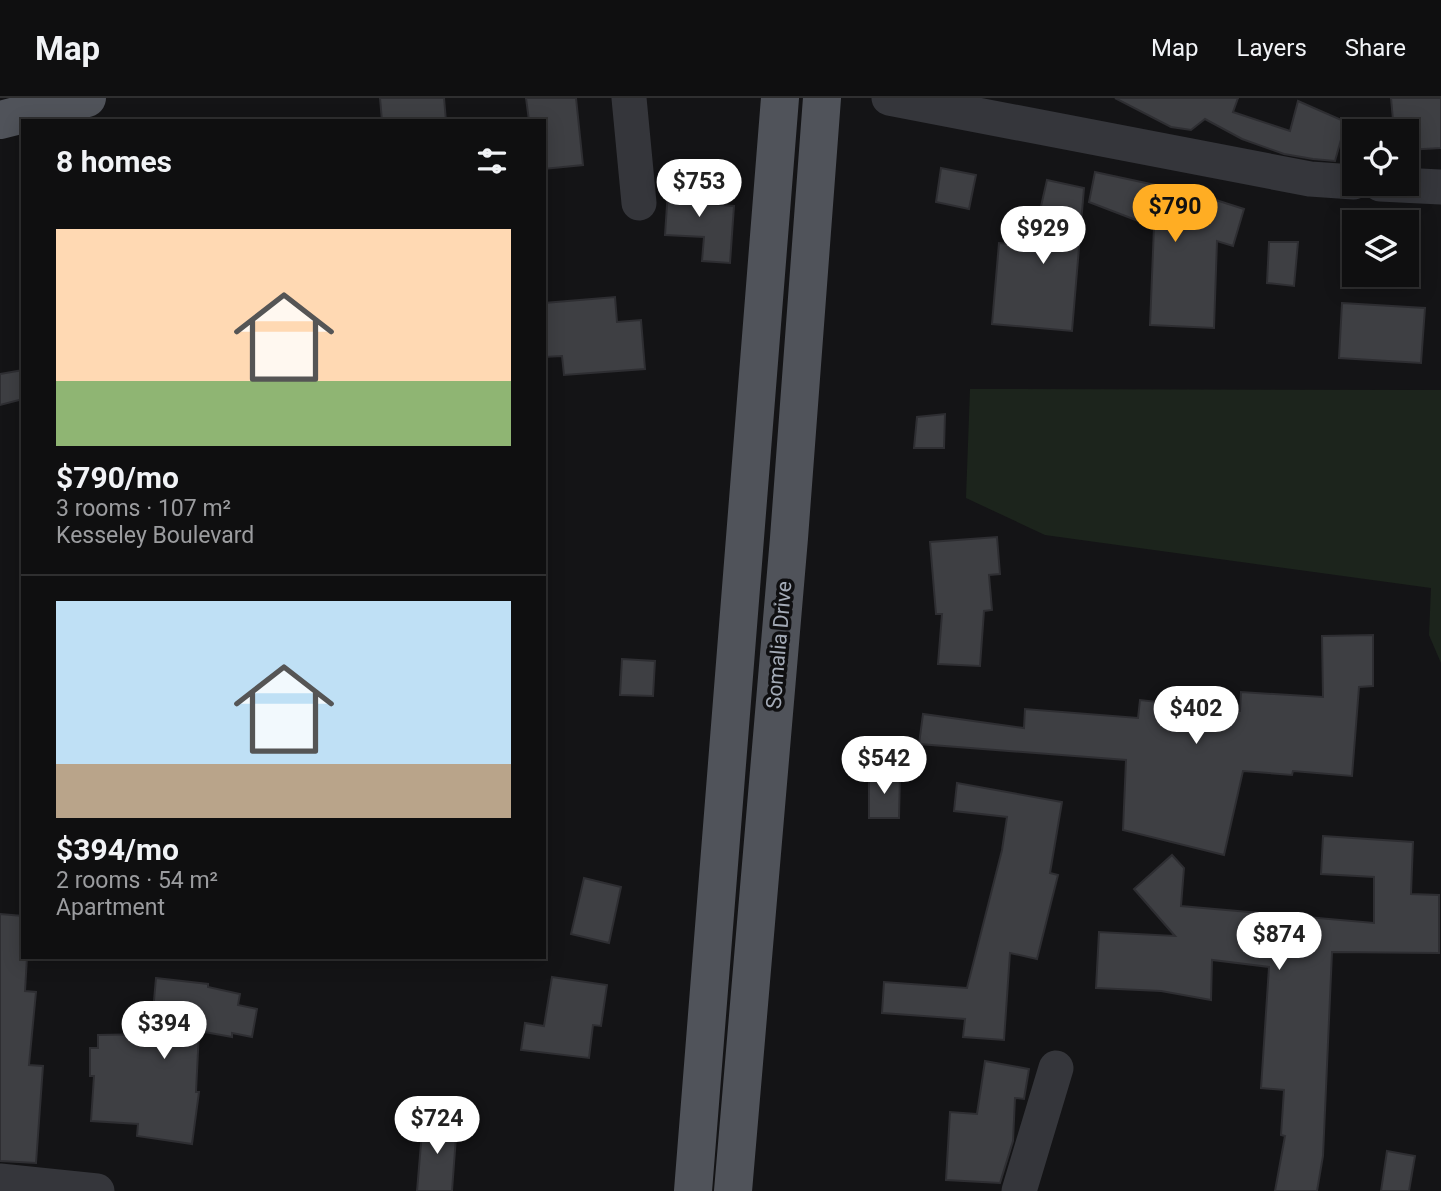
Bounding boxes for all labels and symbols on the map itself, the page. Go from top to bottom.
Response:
pin: $753 [658,159,740,219]
pin: $790 [1134,184,1216,244]
pin: $929 [1002,206,1084,266]
street label: Somalia Drive [761,580,797,710]
pin: $402 [1155,686,1237,746]
pin: $542 [843,736,925,796]
pin: $874 [1238,912,1320,972]
pin: $394 [123,1002,205,1061]
pin: $724 [396,1096,478,1156]

